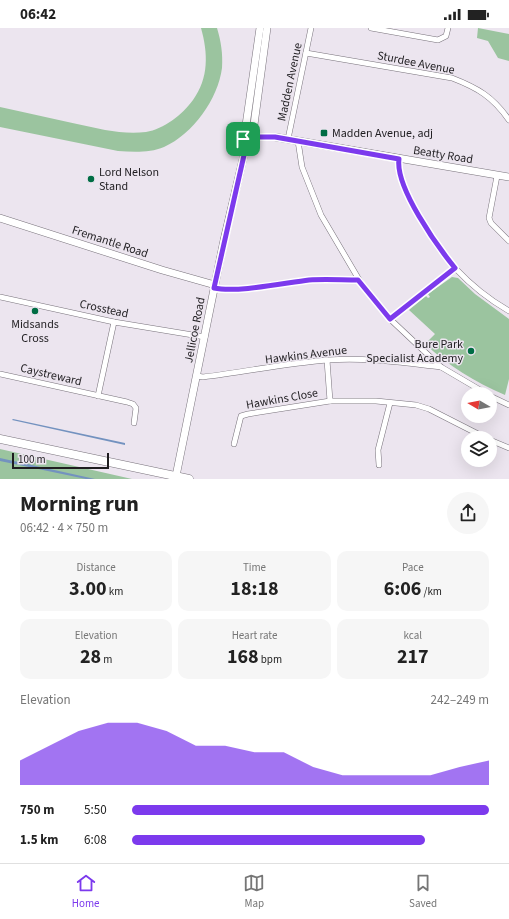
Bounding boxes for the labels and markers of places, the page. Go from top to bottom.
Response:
pin [226,122,260,156]
place label: Madden Avenue, adj [332,125,433,142]
marker: Madden Avenue, adj [319,128,329,138]
place label: Lord Nelson Stand [99,164,159,195]
marker: Lord Nelson Stand [86,174,96,184]
marker: Midsands Cross [30,306,40,316]
place label: Midsands Cross [11,316,59,347]
place label: Bure Park Specialist Academy [366,336,463,367]
marker: Bure Park Specialist Academy [466,346,476,356]

